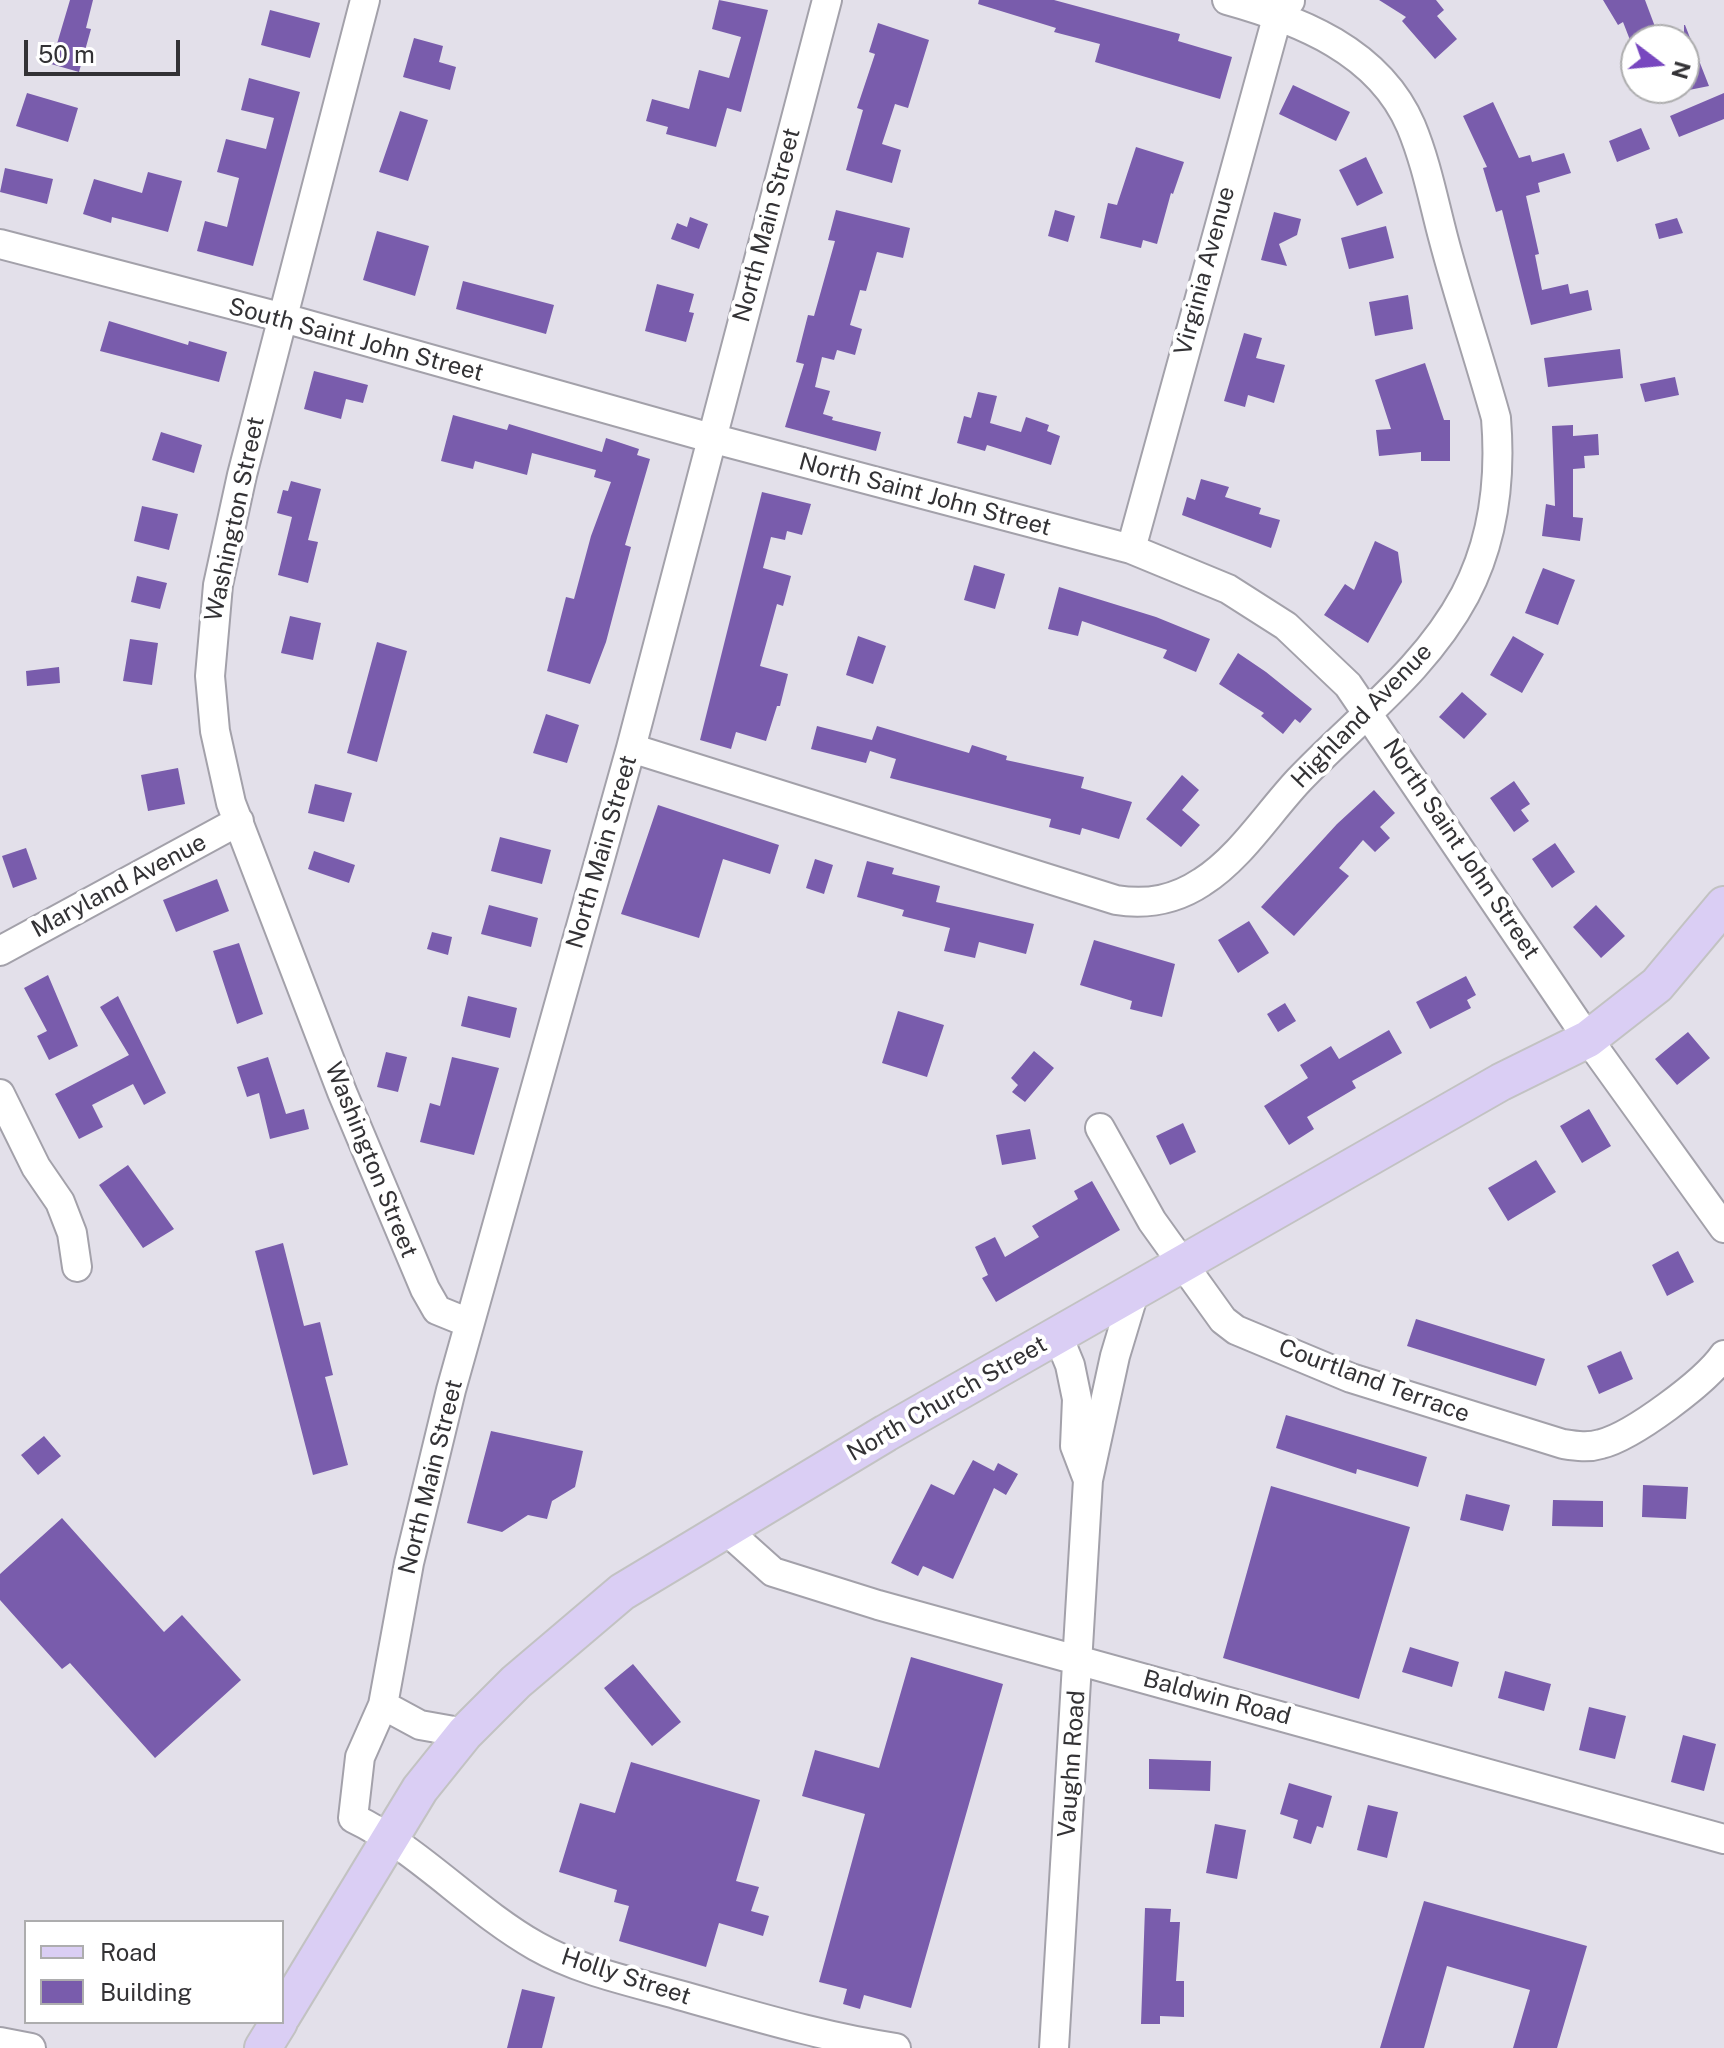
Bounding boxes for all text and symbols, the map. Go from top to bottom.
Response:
scale bar [28,24,184,74]
north arrow [1620,24,1700,104]
text: 50 m [38,40,95,68]
text: N [1666,58,1696,82]
street label: North Main Street [727,125,807,325]
street label: Virginia Avenue [1169,183,1241,359]
street label: South Saint John Street [225,292,487,388]
street label: Washington Street [199,414,271,624]
street label: North Saint John Street [796,447,1054,543]
street label: Highland Avenue [1286,638,1438,794]
street label: North Saint John Street [1376,733,1546,965]
street label: North Main Street [561,752,643,952]
street label: Maryland Avenue [27,828,211,944]
street label: Washington Street [319,1058,423,1262]
street label: North Church Street [842,1330,1052,1468]
street label: Courtland Terrace [1275,1333,1473,1429]
street label: North Main Street [393,1377,469,1577]
street label: Baldwin Road [1140,1664,1294,1732]
street label: Vaughn Road [1052,1689,1092,1839]
legend [24,1920,284,2024]
text: Road [100,1938,157,1966]
street label: Holly Street [558,1943,694,2011]
text: Building [100,1978,192,2006]

